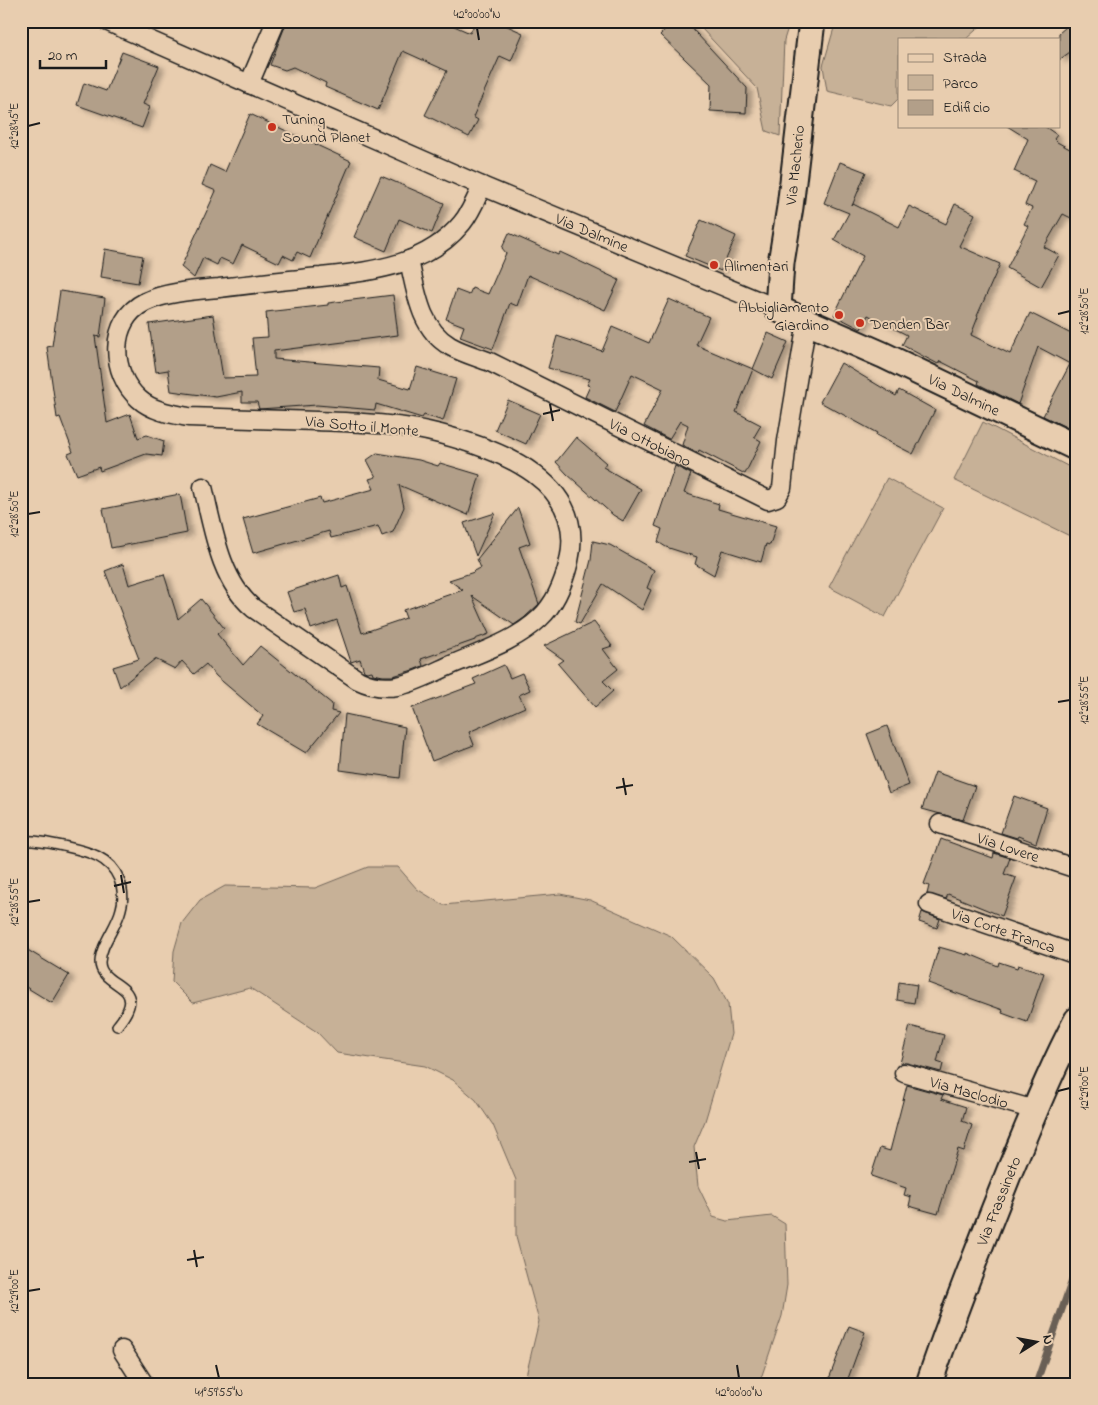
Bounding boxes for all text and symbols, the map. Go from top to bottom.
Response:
text: 42°00'00"N [453,6,501,24]
scale bar [40,38,106,70]
legend [898,38,1060,128]
text: 20 m [48,45,78,67]
text: Strada [943,47,987,69]
text: Parco [943,73,978,95]
text: Edificio [943,97,990,119]
text: 12°28'45"E [6,103,24,149]
place label: Tuning Sound Planet [282,108,371,150]
marker: Tuning Sound Planet [266,121,278,133]
street label: Via Macherio [780,124,812,207]
street label: Via Dalmine [550,207,633,260]
place label: Alimentari [724,255,789,279]
marker: Alimentari [708,259,720,271]
text: 12°28'50"E [1076,288,1094,334]
place label: Abbigliamento Giardino [738,296,829,338]
marker: Abbigliamento Giardino [833,309,845,321]
place label: Denden Bar [869,313,949,337]
marker: Denden Bar [854,317,866,329]
street label: Via Dalmine [923,368,1004,424]
street label: Via Sotto il Monte [303,410,420,444]
street label: Via Ottobiano [604,413,695,474]
text: 12°28'50"E [6,491,24,537]
text: 12°28'55"E [1076,676,1094,724]
street label: Via Lovere [973,827,1043,870]
text: 12°28'55"E [6,878,24,926]
street label: Via Corte Franca [947,902,1058,961]
text: 12°29'00"E [1076,1066,1094,1110]
street label: Via Maclodio [926,1071,1011,1116]
street label: Via Frassineto [971,1153,1028,1251]
text: 12°29'00"E [6,1269,24,1313]
north arrow [1010,1318,1060,1368]
text: N [1036,1333,1058,1346]
text: 41°59'55"N [195,1384,243,1402]
text: 42°00'00"N [715,1384,763,1402]

